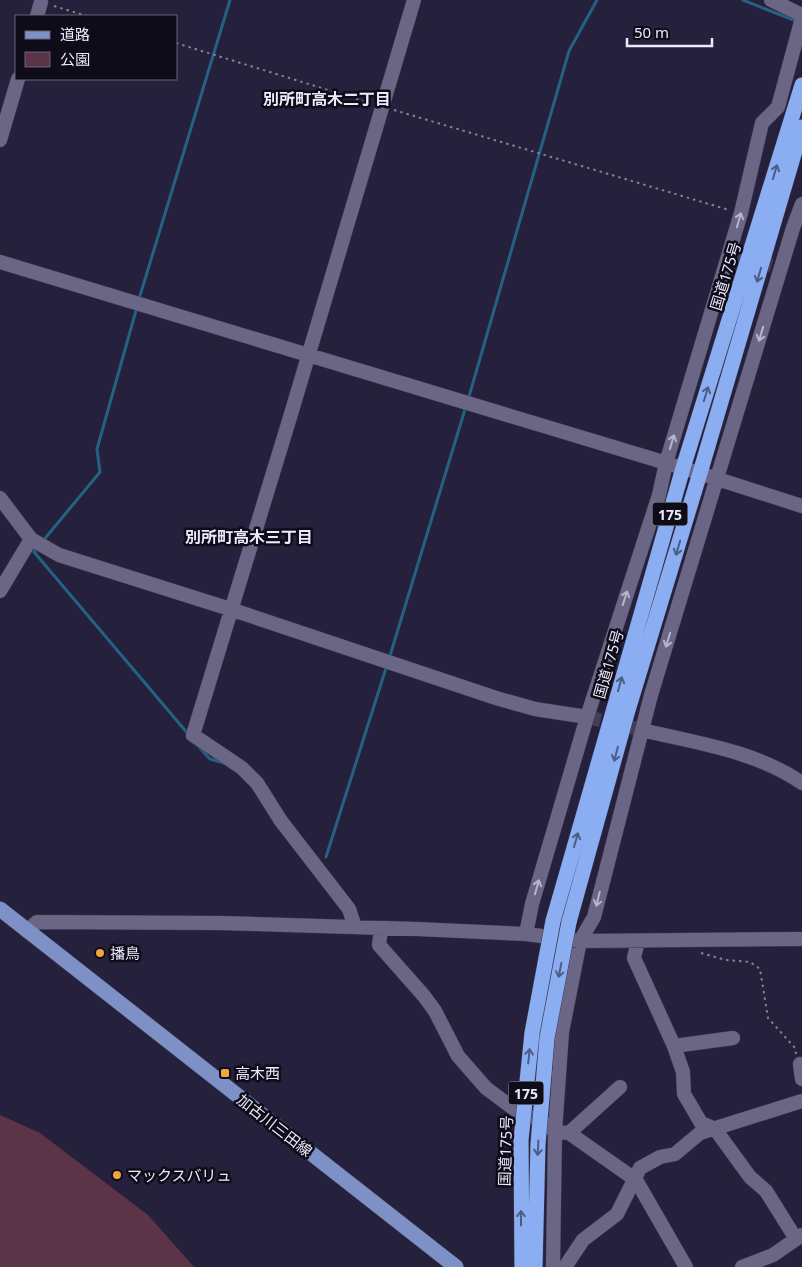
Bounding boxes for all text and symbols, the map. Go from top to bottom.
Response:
legend [15,15,178,80]
scale bar [627,15,712,47]
text: 50 m [634,22,669,42]
text: 道路 [60,24,90,44]
text: 公園 [60,49,90,69]
district label: 別所町高木二丁目 [263,88,391,110]
one-way arrow [771,164,781,180]
one-way arrow [735,212,745,228]
street label: 国道175号 [705,239,745,313]
one-way arrow [754,266,764,282]
one-way arrow [756,326,766,342]
one-way arrow [702,386,712,402]
one-way arrow [667,435,677,451]
road number: 175 [652,502,688,526]
district label: 別所町高木三丁目 [185,526,313,548]
one-way arrow [672,539,682,555]
one-way arrow [621,590,631,606]
street label: 国道175号 [589,627,627,701]
one-way arrow [662,632,672,648]
one-way arrow [616,676,626,692]
one-way arrow [610,745,620,761]
one-way arrow [571,832,581,848]
one-way arrow [533,879,543,895]
one-way arrow [593,890,603,906]
place label: 播鳥 [110,943,140,963]
marker: 播鳥 [94,947,106,959]
one-way arrow [555,961,564,977]
one-way arrow [525,1048,534,1064]
place label: 高木西 [235,1063,280,1083]
marker: 高木西 [219,1067,231,1079]
road number: 175 [508,1082,544,1104]
street label: 加古川三田線 [233,1089,317,1161]
street label: 国道175号 [494,1115,516,1187]
one-way arrow [533,1140,542,1156]
place label: マックスバリュ [127,1165,232,1185]
marker: マックスバリュ [111,1169,123,1181]
one-way arrow [516,1211,526,1227]

